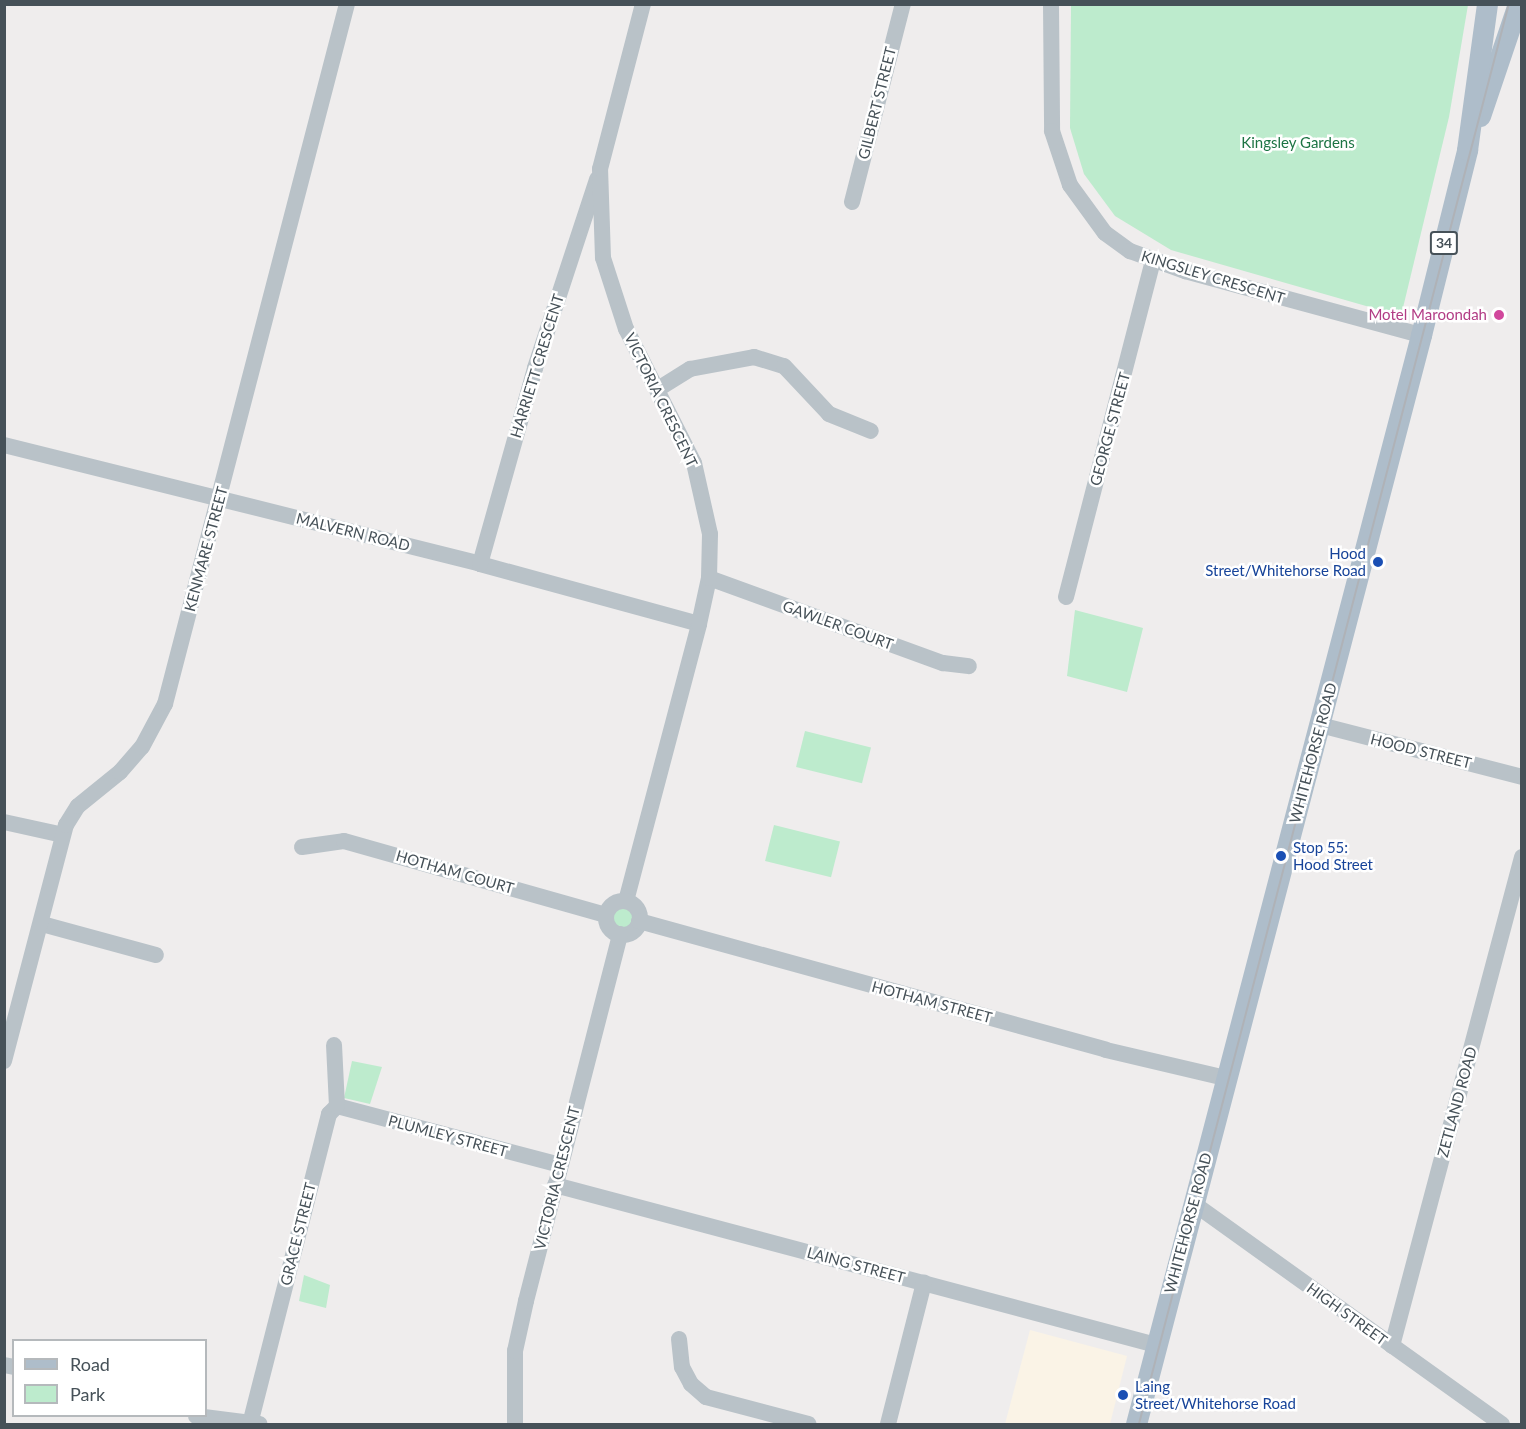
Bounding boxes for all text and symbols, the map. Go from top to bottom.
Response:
street label: GILBERT STREET [854,45,900,161]
park label: Kingsley Gardens [1241,134,1355,152]
road number: 34 [1429,232,1459,254]
street label: KINGSLEY CRESCENT [1139,247,1287,307]
street label: HARRIETT CRESCENT [506,292,568,440]
place label: Motel Maroondah [1368,306,1487,324]
marker: Motel Maroondah [1492,308,1506,322]
street label: VICTORIA CRESCENT [621,330,701,470]
street label: GEORGE STREET [1086,370,1134,488]
street label: KENMARE STREET [181,485,231,613]
street label: MALVERN ROAD [294,509,412,555]
place label: Hood Street/Whitehorse Road [1205,544,1366,579]
marker: Hood Street/Whitehorse Road [1371,555,1385,569]
street label: GAWLER COURT [780,597,896,653]
street label: WHITEHORSE ROAD [1286,681,1340,825]
street label: HOOD STREET [1369,730,1473,772]
place label: Stop 55: Hood Street [1293,838,1373,873]
street label: HOTHAM COURT [394,847,516,897]
marker: Stop 55: Hood Street [1274,849,1288,863]
street label: HOTHAM STREET [870,977,994,1027]
street label: ZETLAND ROAD [1434,1045,1480,1159]
street label: VICTORIA CRESCENT [530,1104,584,1252]
street label: PLUMLEY STREET [386,1111,510,1161]
street label: WHITEHORSE ROAD [1161,1151,1215,1295]
street label: GRACE STREET [277,1181,319,1287]
street label: LAING STREET [805,1243,907,1287]
street label: HIGH STREET [1303,1279,1391,1349]
legend [12,1339,207,1417]
text: Road [70,1353,110,1375]
place label: Laing Street/Whitehorse Road [1135,1377,1296,1412]
text: Park [70,1383,105,1405]
marker: Laing Street/Whitehorse Road [1116,1388,1130,1402]

